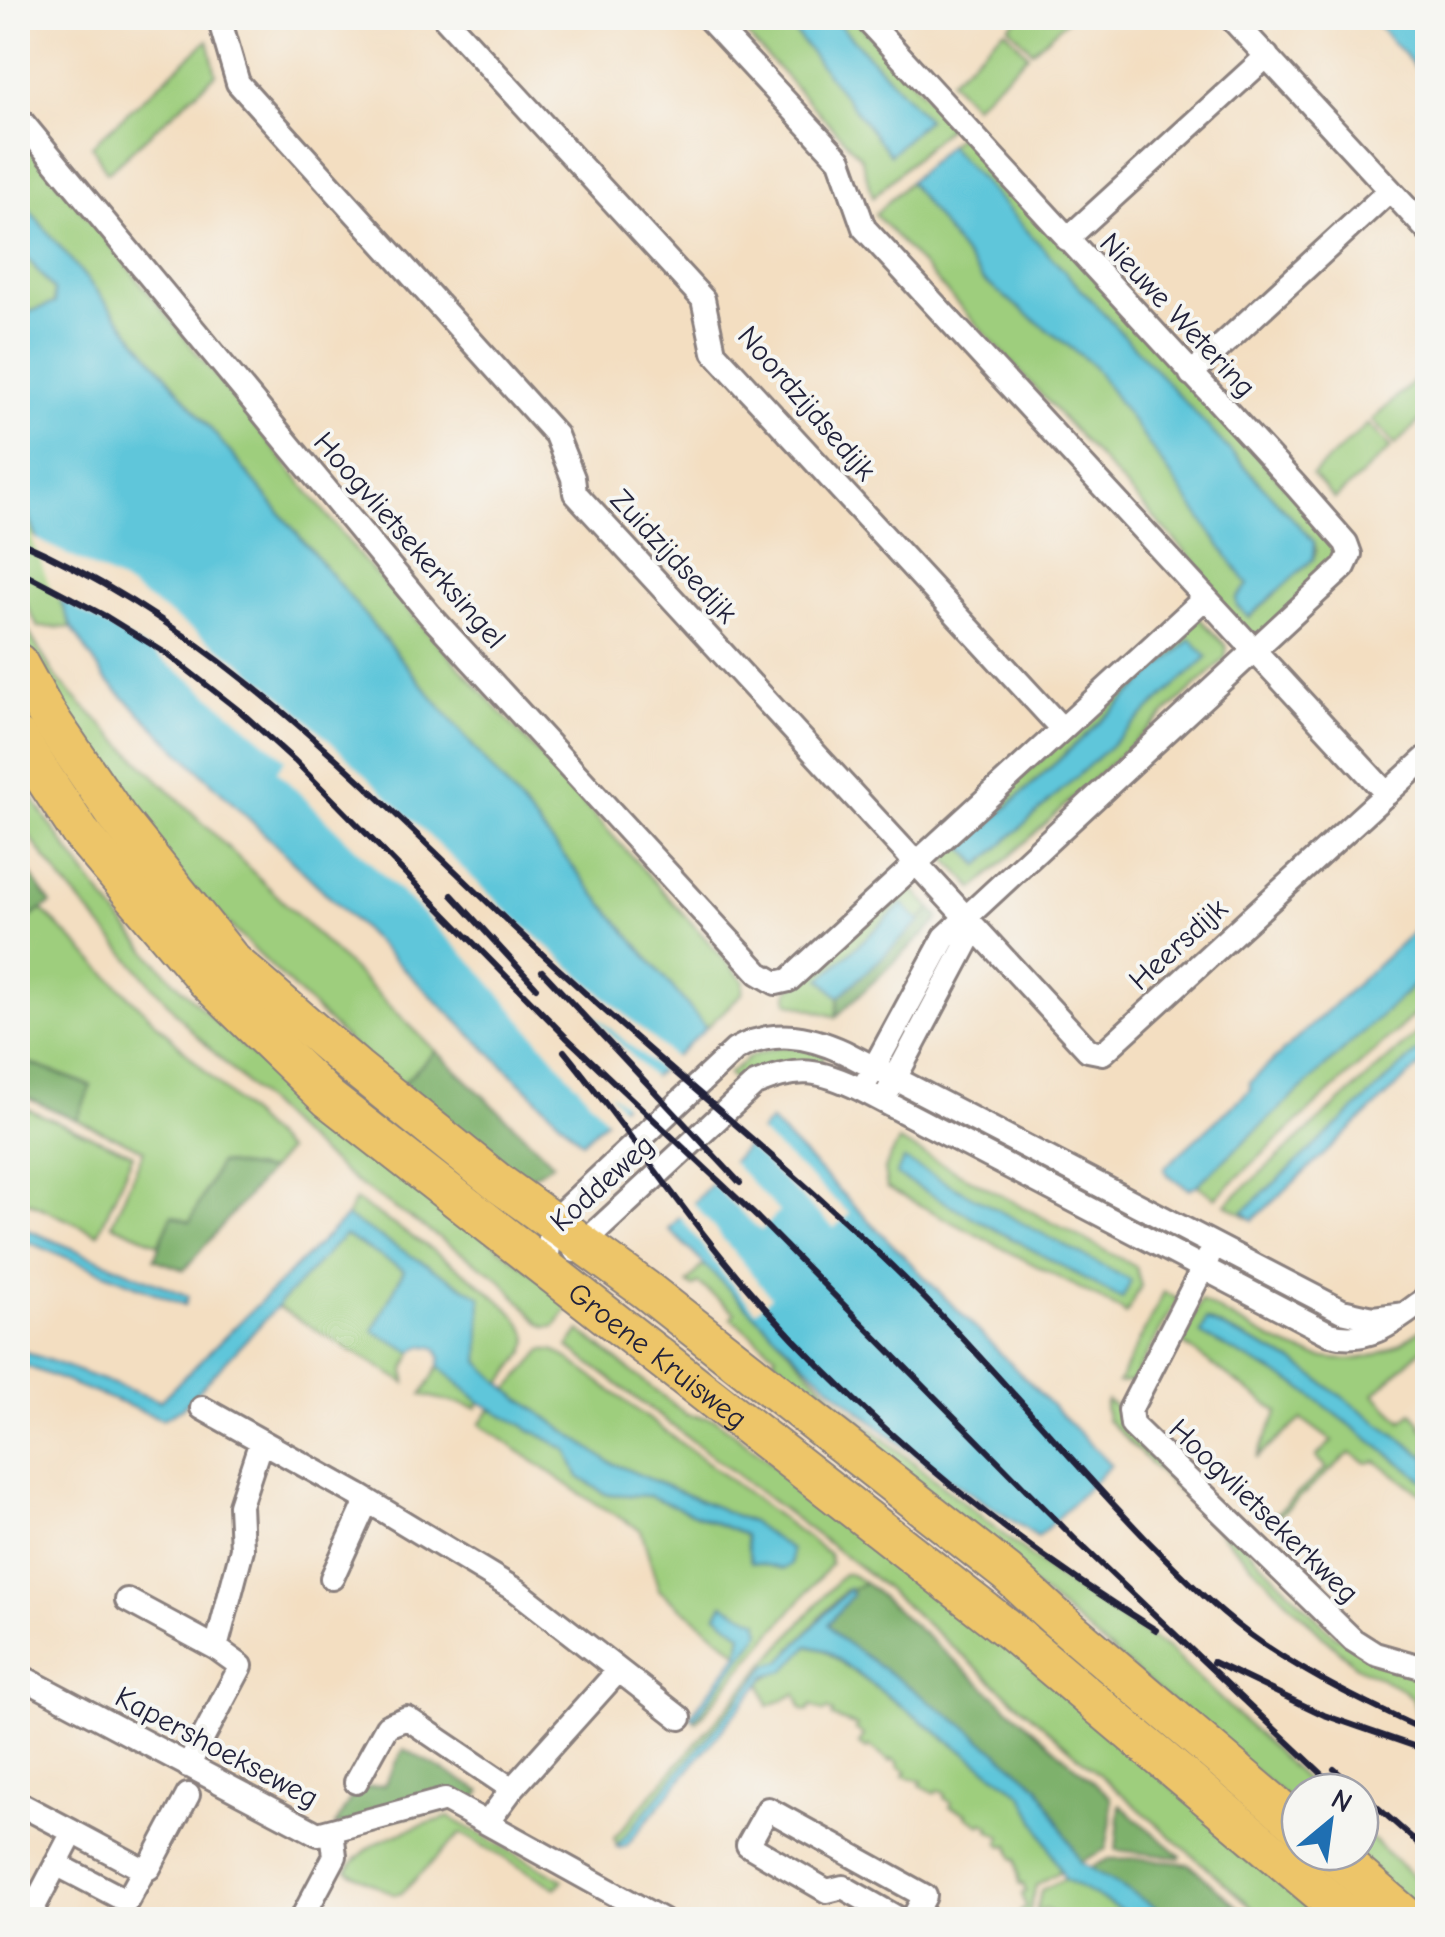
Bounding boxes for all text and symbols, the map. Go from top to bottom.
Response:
street label: Nieuwe Wetering [1092,226,1263,405]
street label: Noordzijdsedijk [730,319,883,488]
street label: Hoogvlietsekerksingel [306,425,513,656]
street label: Zuidzijdsedijk [603,482,745,631]
street label: Heersdijk [1122,891,1235,998]
street label: Koddeweg [543,1128,662,1239]
street label: Groene Kruisweg [561,1275,754,1437]
street label: Hoogvlietsekerkweg [1162,1412,1366,1611]
street label: Kapershoekseweg [109,1679,324,1816]
north arrow [1280,1772,1380,1872]
text: N [1326,1783,1357,1819]

